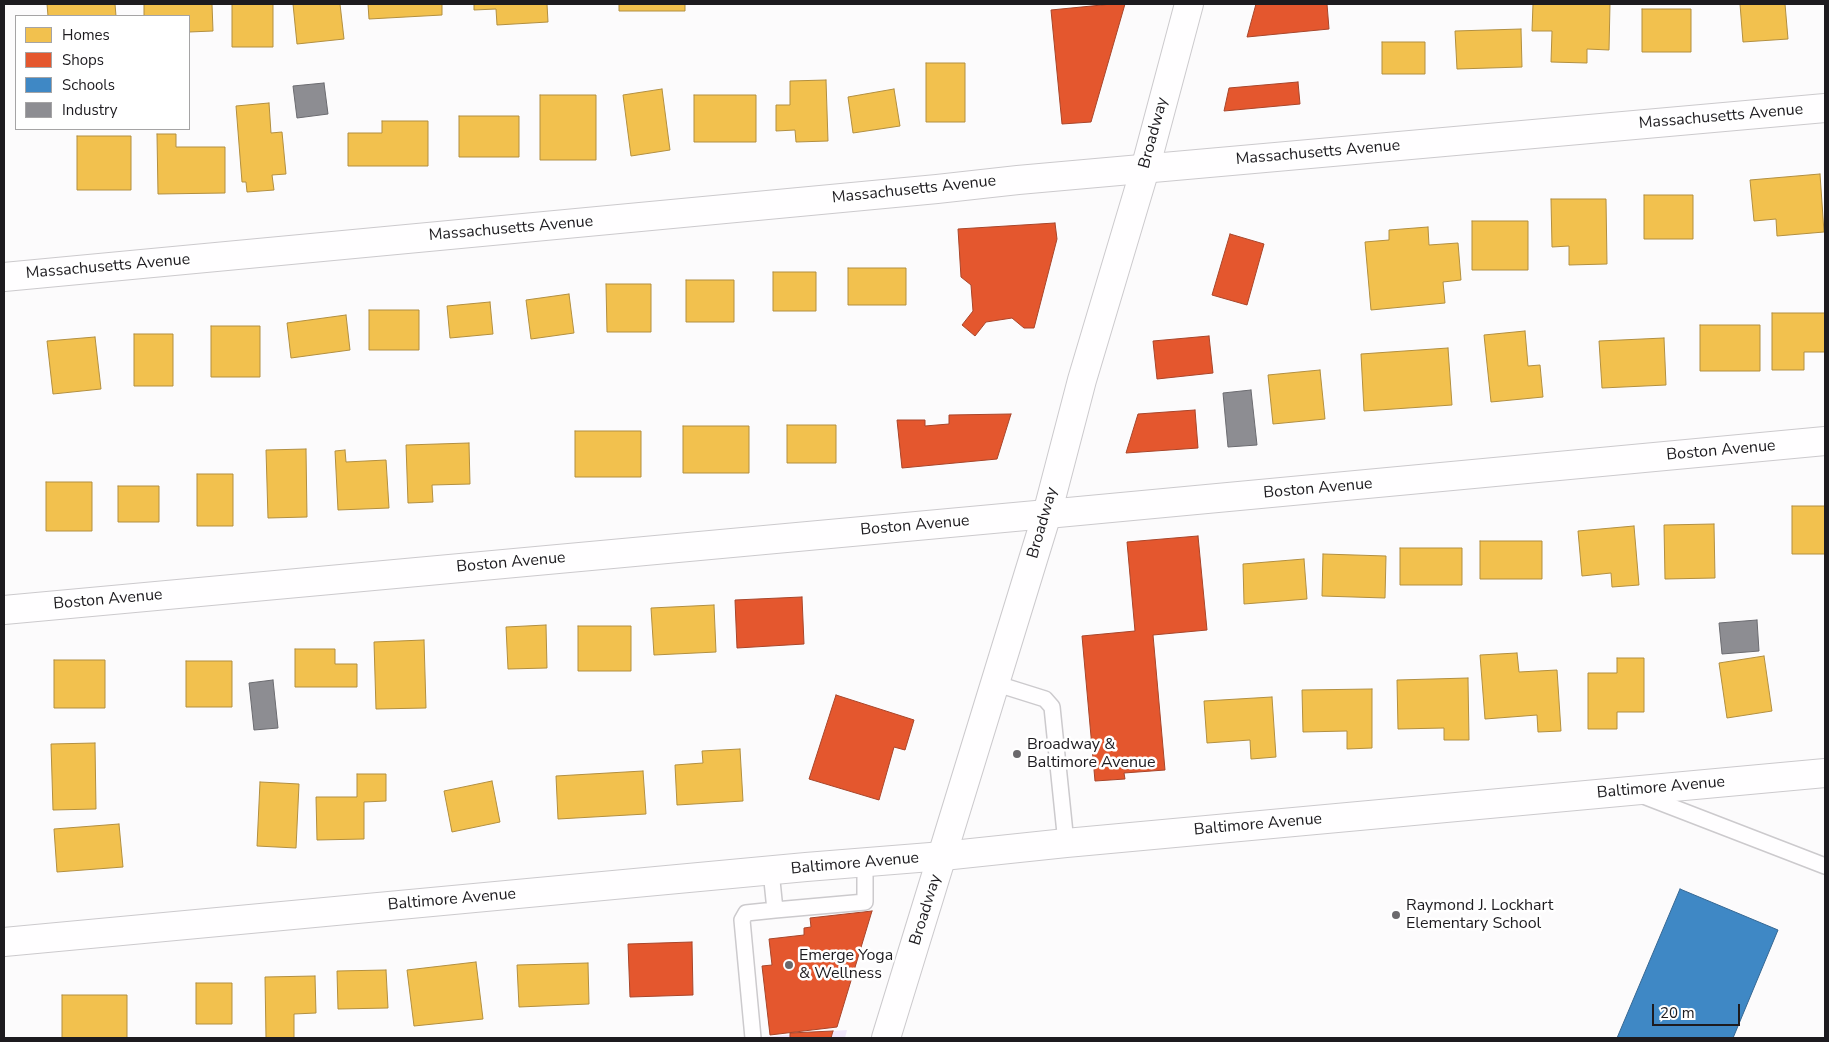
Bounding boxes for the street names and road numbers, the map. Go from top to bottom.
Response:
street label: Broadway [1135,95,1173,171]
street label: Massachusetts Avenue [1638,100,1804,134]
street label: Massachusetts Avenue [1235,136,1401,170]
street label: Massachusetts Avenue [831,172,997,208]
street label: Massachusetts Avenue [428,212,594,246]
street label: Massachusetts Avenue [25,250,191,284]
street label: Boston Avenue [1666,437,1776,465]
street label: Boston Avenue [1263,475,1373,503]
street label: Broadway [1024,485,1062,561]
street label: Boston Avenue [860,512,970,540]
street label: Boston Avenue [456,549,566,577]
street label: Boston Avenue [53,586,163,614]
street label: Baltimore Avenue [1596,773,1726,803]
street label: Baltimore Avenue [1193,810,1323,840]
street label: Baltimore Avenue [790,849,920,879]
street label: Broadway [906,872,946,948]
street label: Baltimore Avenue [387,885,517,915]

